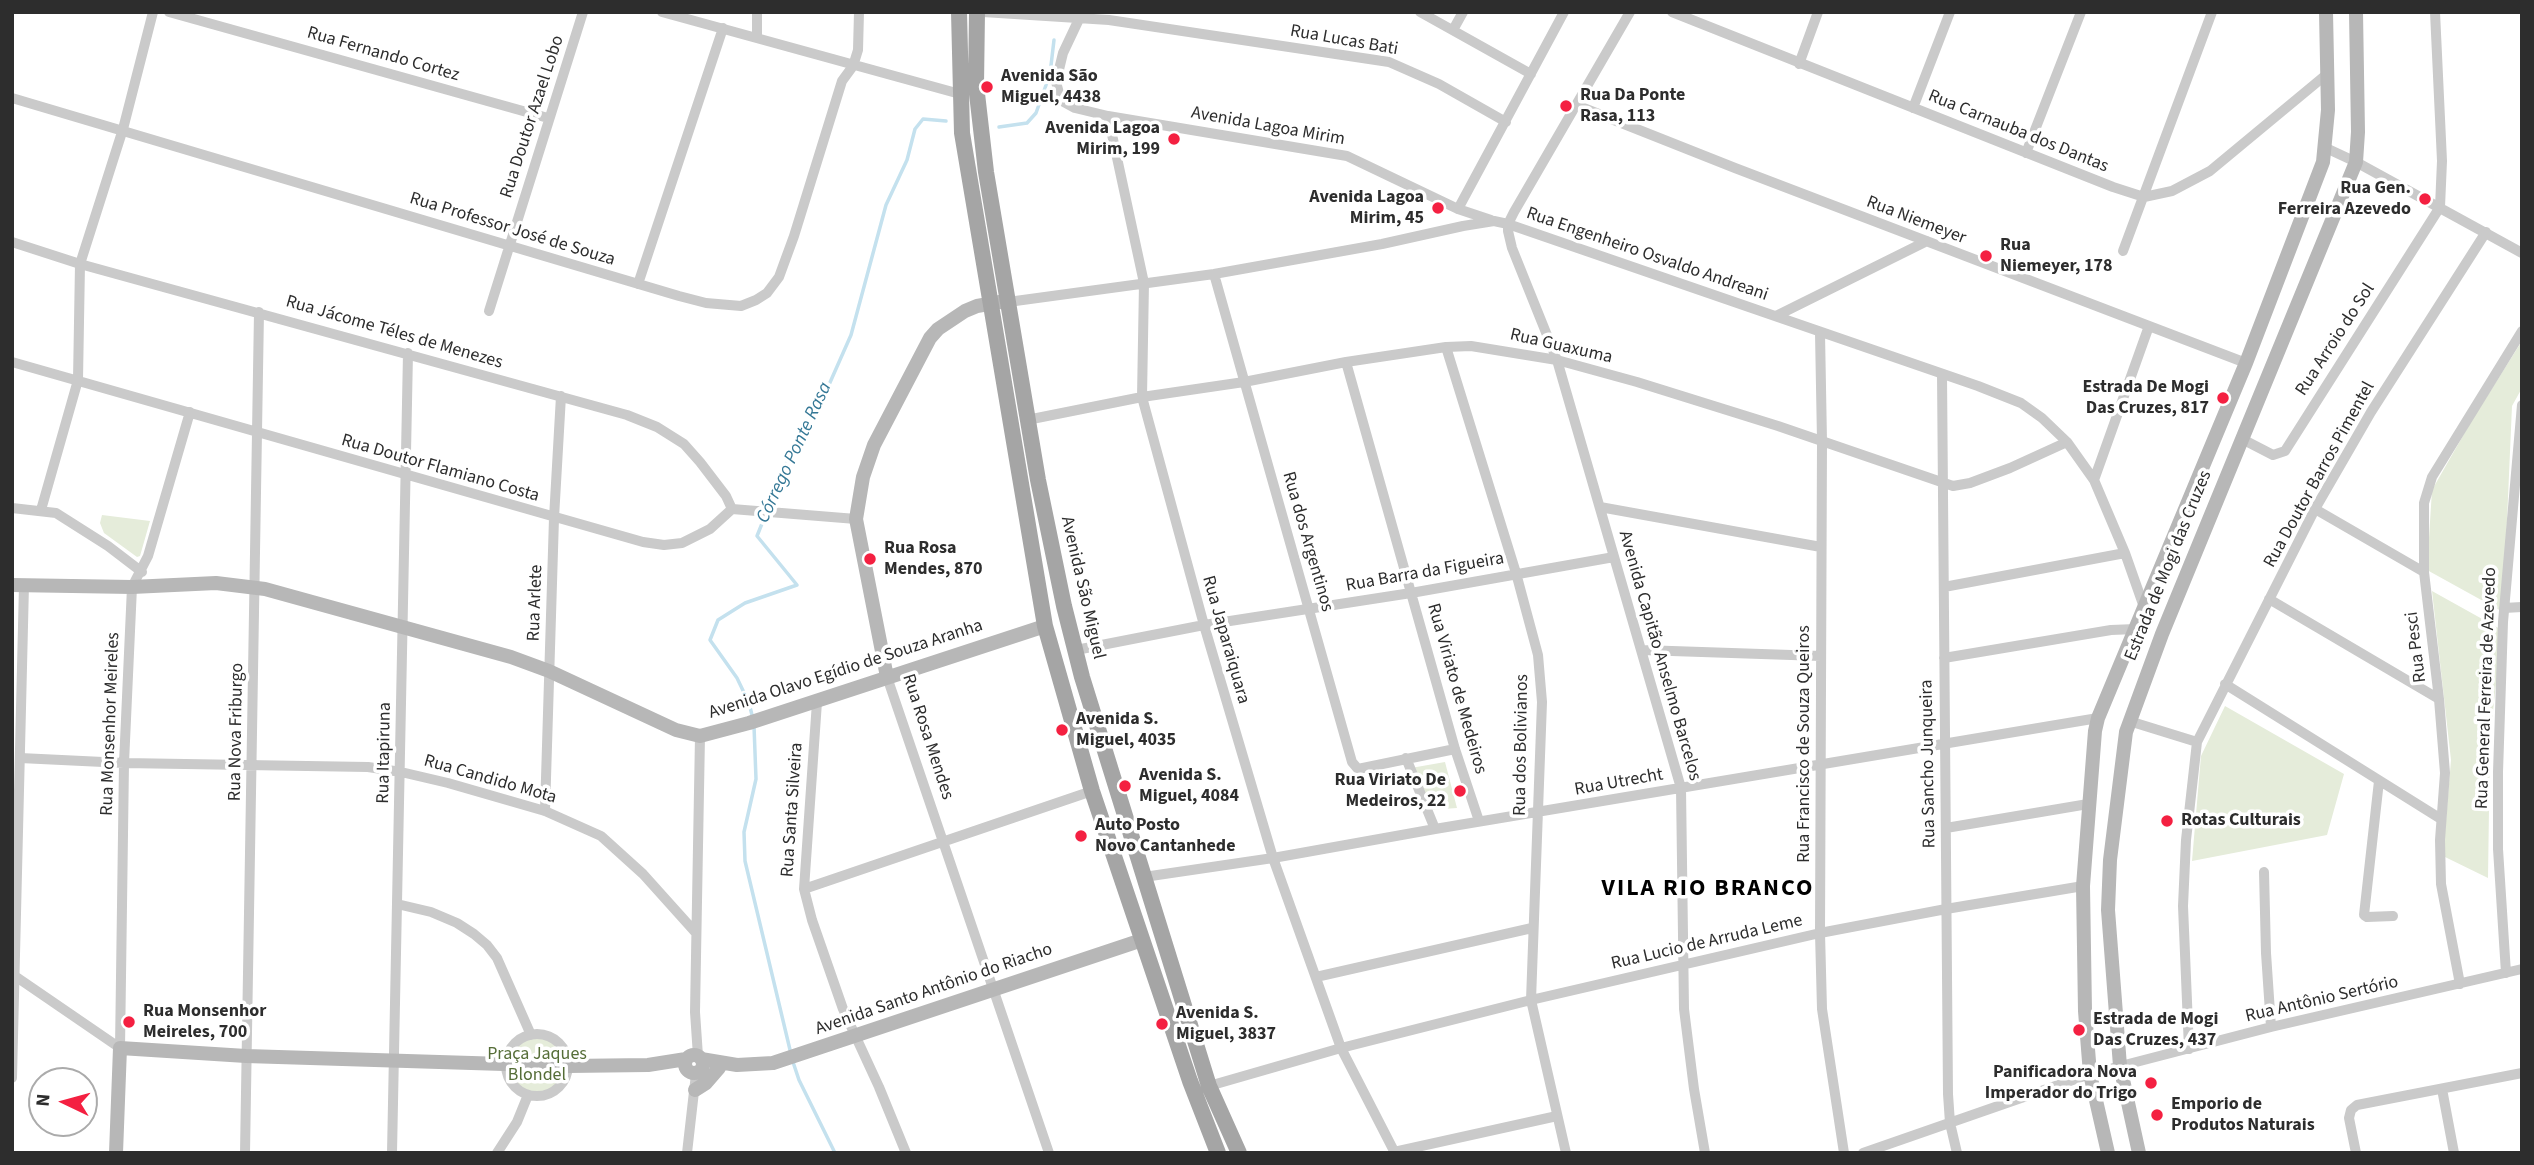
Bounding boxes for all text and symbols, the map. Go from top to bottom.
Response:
street label: Rua Lucas Bati [1288,21,1400,61]
street label: Rua Fernando Cortez [304,23,462,87]
street label: Rua Doutor Azael Lobo [496,33,570,201]
place label: Avenida São Miguel, 4438 [1001,66,1101,108]
marker: Avenida São Miguel, 4438 [979,79,995,95]
place label: Rua Da Ponte Rasa, 113 [1580,85,1685,128]
street label: Rua Carnauba dos Dantas [1925,86,2111,178]
marker: Rua Da Ponte Rasa, 113 [1558,98,1574,114]
street label: Avenida Lagoa Mirim [1189,103,1347,151]
place label: Avenida Lagoa Mirim, 199 [1045,118,1160,160]
marker: Avenida Lagoa Mirim, 199 [1166,131,1182,147]
place label: Rua Gen. Ferreira Azevedo [2278,178,2411,220]
place label: Avenida Lagoa Mirim, 45 [1309,187,1424,230]
street label: Rua Professor José de Souza [407,188,617,272]
marker: Rua Gen. Ferreira Azevedo [2417,191,2433,207]
street label: Rua Niemeyer [1863,192,1969,250]
marker: Avenida Lagoa Mirim, 45 [1430,200,1446,216]
street label: Rua Engenheiro Osvaldo Andreani [1523,203,1771,307]
place label: Rua Niemeyer, 178 [2000,235,2113,278]
marker: Rua Niemeyer, 178 [1978,248,1994,264]
street label: Rua Arroio do Sol [2292,280,2380,400]
street label: Rua Jácome Téles de Menezes [283,292,505,374]
street label: Rua Guaxuma [1508,325,1614,369]
place label: Estrada De Mogi Das Cruzes, 817 [2082,377,2209,420]
street label: Rua Doutor Barros Pimentel [2260,378,2380,572]
water label: Córrego Ponte Rasa [752,379,838,527]
marker: Estrada De Mogi Das Cruzes, 817 [2215,390,2231,406]
street label: Rua Doutor Flamiano Costa [339,430,541,508]
street label: Estrada de Mogi das Cruzes [2121,468,2217,664]
street label: Rua dos Argentinos [1277,470,1337,614]
street label: Avenida São Miguel [1055,515,1109,661]
street label: Avenida Capitão Anselmo Barcelos [1613,529,1705,783]
place label: Rua Rosa Mendes, 870 [884,538,982,580]
street label: Rua Barra da Figueira [1344,548,1506,598]
marker: Rua Rosa Mendes, 870 [862,551,878,567]
street label: Rua Arlete [524,564,548,642]
street label: Rua General Ferreira de Azevedo [2472,567,2502,809]
street label: Rua Japaraiquara [1196,573,1254,707]
street label: Rua Viriato de Medeiros [1421,601,1491,777]
street label: Rua Pesci [2402,610,2432,684]
street label: Avenida Olavo Egídio de Souza Aranha [706,615,986,725]
street label: Rua Francisco de Souza Queiros [1794,625,1816,863]
street label: Rua Monsenhor Meireles [97,632,125,816]
street label: Rua Nova Friburgo [225,663,249,801]
street label: Rua Rosa Mendes [896,671,958,803]
street label: Rua dos Bolivianos [1510,674,1534,816]
street label: Rua Sancho Junqueira [1917,679,1941,849]
street label: Rua Itapiruna [373,702,397,804]
place label: Avenida S. Miguel, 4035 [1076,709,1176,752]
marker: Avenida S. Miguel, 4035 [1054,722,1070,738]
street label: Rua Santa Silveira [778,742,808,878]
street label: Rua Candido Mota [421,751,559,809]
place label: Avenida S. Miguel, 4084 [1139,765,1239,808]
street label: Rua Utrecht [1573,765,1665,801]
place label: Rua Viriato De Medeiros, 22 [1334,770,1446,812]
marker: Avenida S. Miguel, 4084 [1117,778,1133,794]
marker: Rua Viriato De Medeiros, 22 [1452,783,1468,799]
place label: Rotas Culturais [2181,810,2301,832]
marker: Rotas Culturais [2159,813,2175,829]
place label: Auto Posto Novo Cantanhede [1095,815,1235,858]
marker: Auto Posto Novo Cantanhede [1073,828,1089,844]
district label: VILA RIO BRANCO [1603,876,1813,904]
street label: Rua Lucio de Arruda Leme [1609,910,1805,976]
street label: Avenida Santo Antônio do Riacho [813,939,1055,1041]
street label: Rua Antônio Sertório [2243,972,2401,1028]
place label: Rua Monsenhor Meireles, 700 [143,1001,266,1044]
place label: Avenida S. Miguel, 3837 [1176,1003,1276,1046]
place label: Estrada de Mogi Das Cruzes, 437 [2093,1009,2218,1052]
marker: Rua Monsenhor Meireles, 700 [121,1014,137,1030]
marker: Avenida S. Miguel, 3837 [1154,1016,1170,1032]
marker: Estrada de Mogi Das Cruzes, 437 [2071,1022,2087,1038]
park label: Praça Jaques Blondel [487,1044,587,1086]
place label: Panificadora Nova Imperador do Trigo [1985,1062,2137,1104]
north arrow [28,1067,98,1137]
marker: Panificadora Nova Imperador do Trigo [2143,1075,2159,1091]
text: N [30,1093,58,1108]
place label: Emporio de Produtos Naturais [2171,1094,2315,1136]
marker: Emporio de Produtos Naturais [2149,1107,2165,1123]

